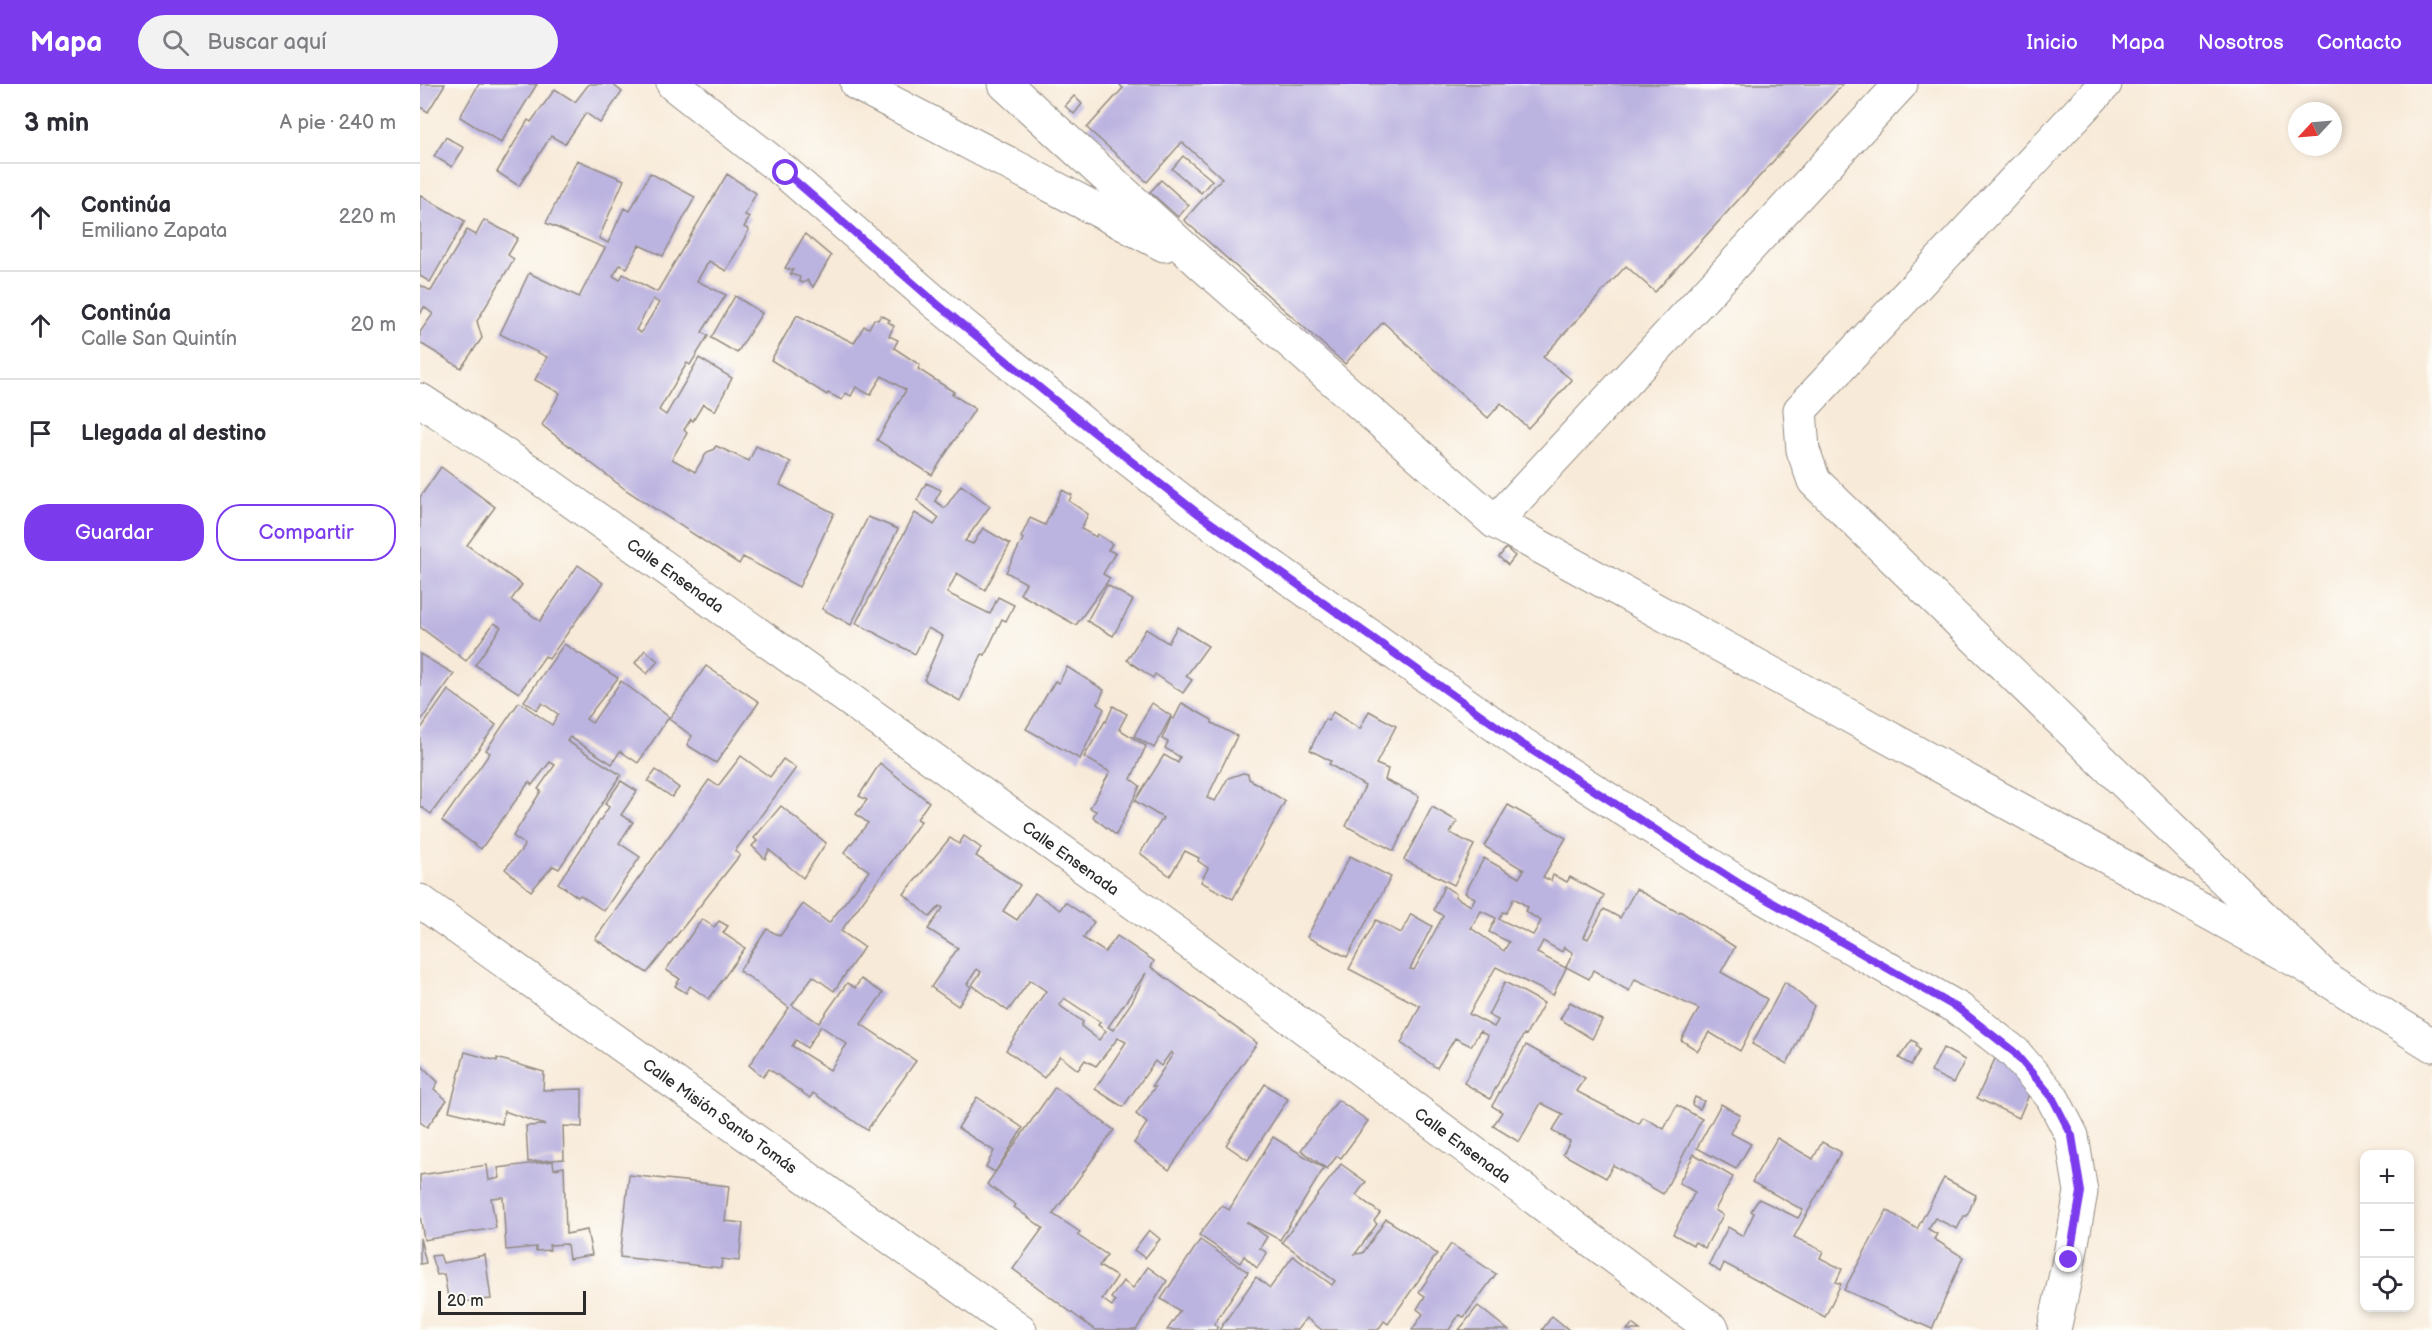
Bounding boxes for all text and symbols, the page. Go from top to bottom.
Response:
search box [138,15,558,69]
text: Mapa [30,26,102,59]
icon: search [159,26,192,59]
text: Buscar aquí [207,29,326,56]
text: Inicio [2027,30,2078,55]
text: Mapa [2111,30,2165,55]
text: Nosotros [2198,30,2284,55]
text: Contacto [2317,30,2402,55]
north arrow [2288,102,2342,156]
text: 3 min [24,108,89,139]
text: A pie · 240 m [280,111,396,135]
route start [772,159,798,185]
text: Continúa [81,192,171,219]
icon: ahead [24,201,57,234]
text: 220 m [339,205,396,229]
text: Emiliano Zapata [81,219,227,243]
text: Continúa [81,300,171,327]
icon: ahead [24,309,57,342]
text: 20 m [351,313,396,337]
text: Calle San Quintín [81,327,237,351]
icon: arrive [24,417,57,450]
text: Llegada al destino [81,420,266,447]
button: Guardar [24,504,204,561]
button: Compartir [216,504,396,561]
street label: Calle Ensenada [623,535,727,618]
street label: Calle Ensenada [1018,818,1122,900]
street label: Calle Misión Santo Tomás [638,1055,800,1178]
street label: Calle Ensenada [1410,1105,1514,1188]
map controls [2360,1150,2414,1312]
button: + [2360,1150,2414,1204]
button: − [2360,1204,2414,1258]
route end [2055,1246,2081,1272]
button: locate [2360,1258,2414,1312]
scale bar [438,1288,586,1316]
text: 20 m [447,1292,483,1311]

